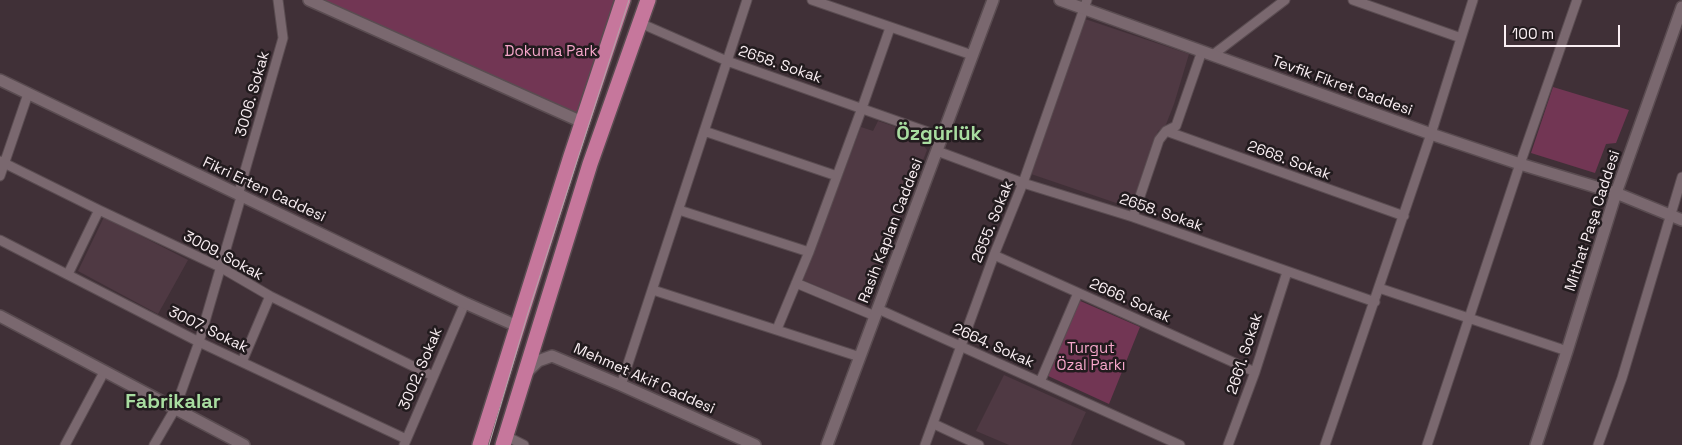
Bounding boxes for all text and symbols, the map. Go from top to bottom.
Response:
scale bar [1507,15,1623,47]
text: 100 m [1512,24,1554,43]
street label: 2658. Sokak [736,42,824,88]
park label: Dokuma Park [504,43,598,61]
street label: 3006. Sokak [232,49,274,139]
street label: Tevfik Fikret Caddesi [1269,52,1415,120]
district label: Özgürlük [896,123,982,147]
street label: 2668. Sokak [1245,138,1333,184]
street label: Mithat Paşa Caddesi [1562,148,1624,294]
street label: Fikri Erten Caddesi [200,154,328,226]
street label: Rasih Kaplan Caddesi [855,156,927,306]
street label: 2655. Sokak [968,178,1018,266]
street label: 2658. Sokak [1117,190,1205,236]
street label: 3009. Sokak [180,227,266,285]
street label: 2666. Sokak [1086,275,1174,327]
street label: 3007. Sokak [165,303,251,357]
street label: 2661. Sokak [1223,311,1267,397]
street label: 2664. Sokak [949,320,1037,372]
street label: 3002. Sokak [396,325,446,413]
street label: Mehmet Akif Caddesi [571,340,717,418]
park label: Turgut Özal Parkı [1057,340,1125,375]
district label: Fabrikalar [125,391,221,415]

